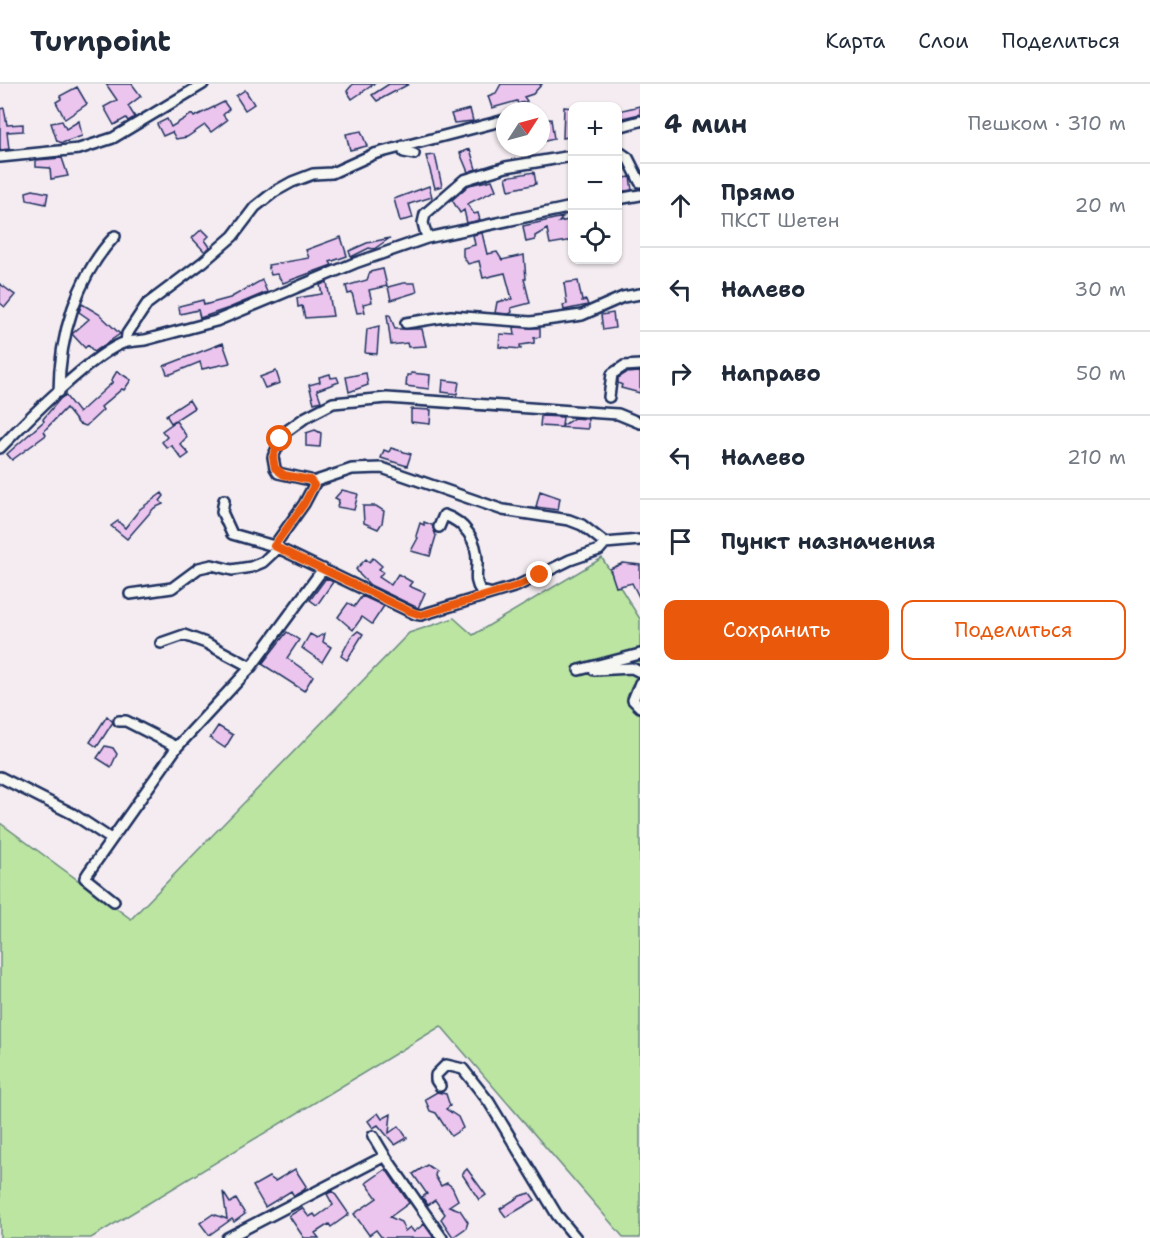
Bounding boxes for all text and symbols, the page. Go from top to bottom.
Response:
text: Turnpoint [30,22,171,60]
text: Карта [825,27,885,55]
text: Слои [918,27,969,55]
text: Поделиться [1002,27,1120,55]
north arrow [496,102,550,156]
map controls [568,102,622,264]
button: + [568,102,622,156]
text: 4 мин [664,106,747,141]
text: Пешком · 310 m [968,110,1126,136]
button: − [568,156,622,210]
text: Прямо [721,178,795,207]
icon: ahead [664,189,697,222]
text: 20 m [1075,192,1126,218]
text: ПКСТ Шетен [721,207,840,233]
button: locate [568,210,622,264]
icon: left [664,273,697,306]
text: Налево [721,275,805,304]
text: 30 m [1074,276,1126,302]
icon: right [664,357,697,390]
text: Направо [721,359,821,388]
text: 50 m [1076,360,1126,386]
route start [266,425,292,451]
icon: left [664,441,697,474]
text: Налево [721,443,805,472]
text: 210 m [1067,444,1126,470]
icon: arrive [664,525,697,558]
text: Пункт назначения [721,527,935,556]
route end [526,561,552,587]
button: Сохранить [664,600,889,660]
button: Поделиться [901,600,1126,660]

